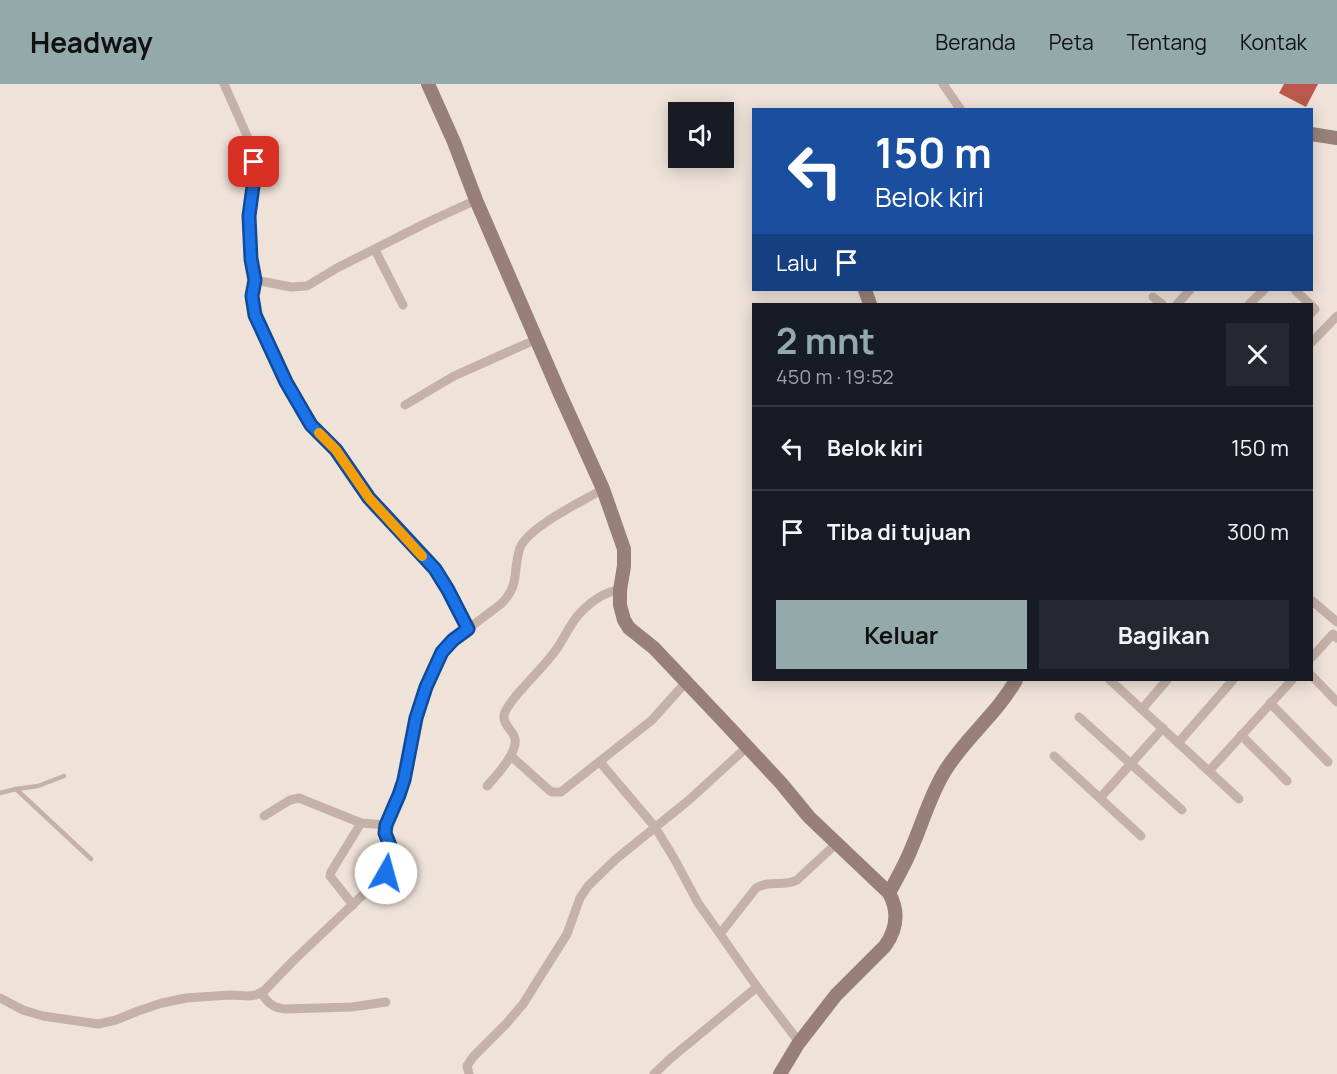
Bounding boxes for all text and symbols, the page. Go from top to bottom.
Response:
text: Headway [30,23,153,61]
text: Beranda [935,28,1016,56]
text: Peta [1049,28,1094,56]
text: Tentang [1127,28,1207,56]
text: Kontak [1240,28,1307,56]
map controls [668,102,734,168]
button: sound [668,102,734,168]
text: 150 m [875,123,992,181]
icon: left [776,132,854,210]
pin [228,136,279,187]
icon: arrive [237,145,270,178]
text: Belok kiri [875,178,984,215]
icon: arrive [830,246,863,279]
text: Lalu [776,248,818,278]
text: 2 mnt [776,316,875,365]
button: close [1226,323,1289,386]
text: 450 m · 19:52 [776,363,894,390]
icon: left [776,432,809,465]
text: Belok kiri [827,433,923,463]
text: 150 m [1231,433,1289,463]
icon: arrive [776,516,809,549]
text: Tiba di tujuan [827,517,971,547]
text: 300 m [1227,517,1289,547]
button: Keluar [776,600,1027,669]
button: Bagikan [1039,600,1289,669]
position arrow [354,841,418,905]

